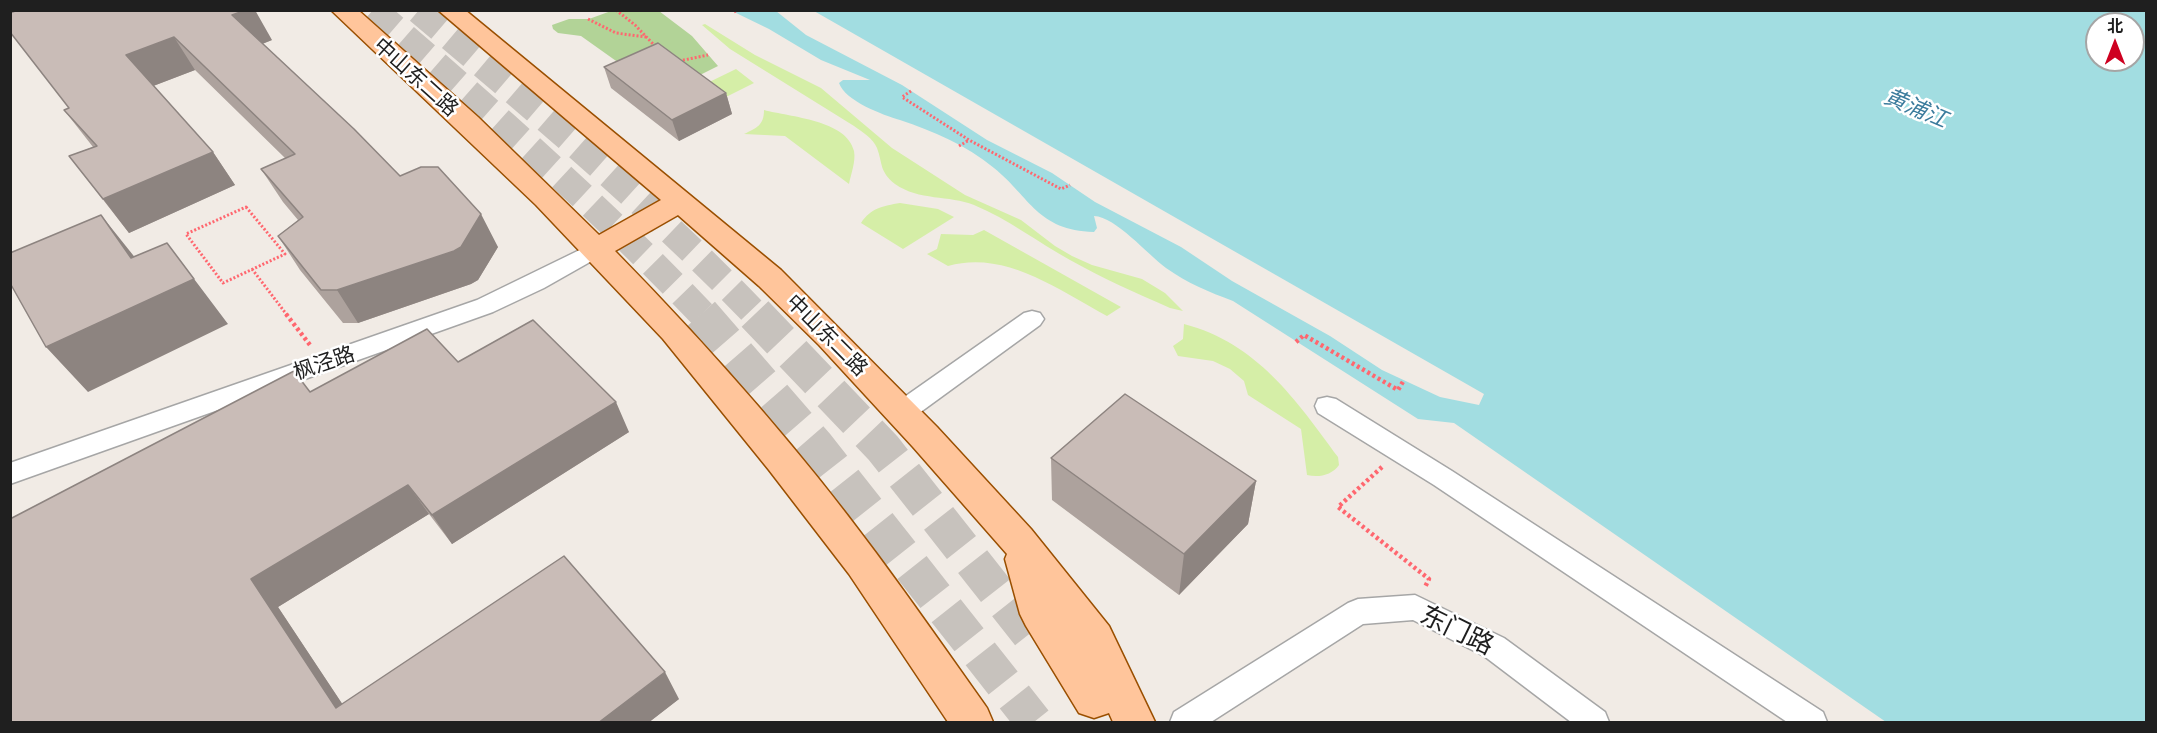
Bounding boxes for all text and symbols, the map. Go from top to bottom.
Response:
north arrow [2085,12,2145,72]
text: 北 [2107,17,2123,35]
street label: 中山东二路 [369,33,463,121]
water label: 黄浦江 [1880,83,1952,133]
street label: 中山东二路 [781,289,873,381]
street label: 枫泾路 [290,341,358,385]
street label: 东门路 [1415,599,1499,661]

